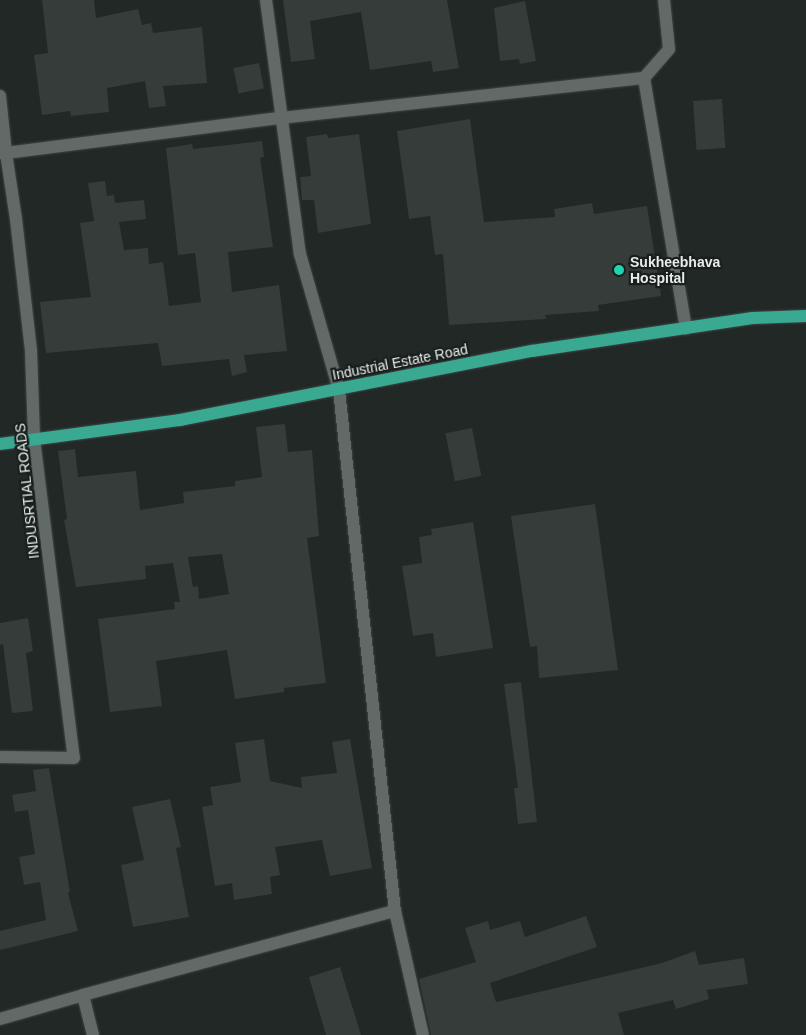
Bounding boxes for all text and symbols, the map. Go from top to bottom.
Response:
place label: Sukheebhava Hospital [630,254,720,286]
marker: Sukheebhava Hospital [612,263,626,277]
street label: Industrial Estate Road [331,341,469,383]
street label: INDUSRTIAL ROADS [12,422,42,560]

